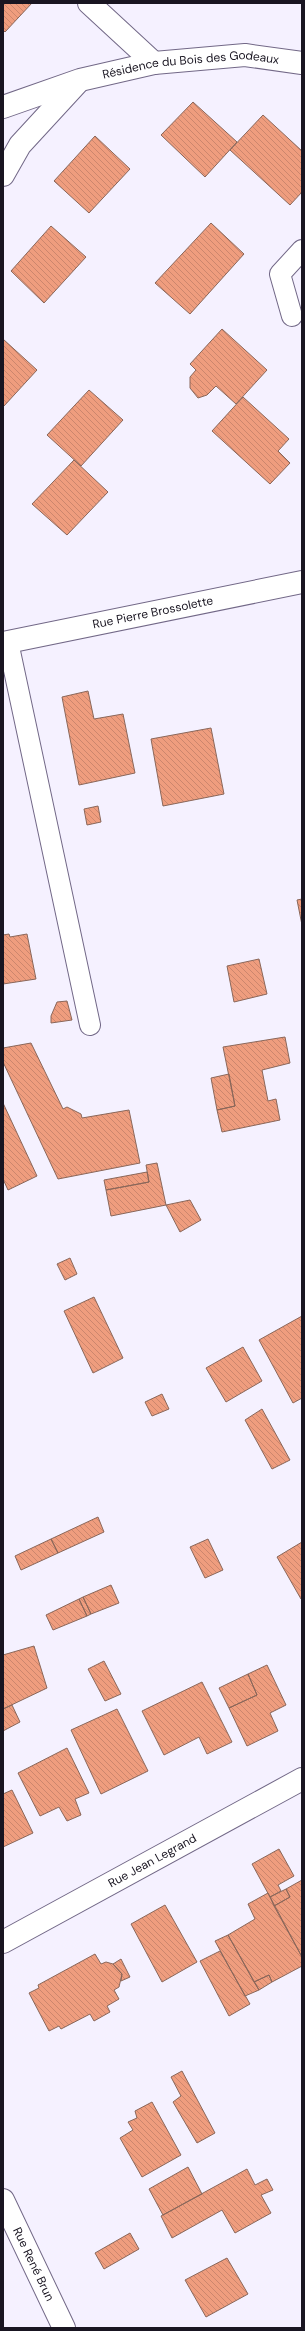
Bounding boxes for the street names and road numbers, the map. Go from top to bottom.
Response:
street label: Résidence du Bois des Godeaux [101,47,280,83]
street label: Rue Pierre Brossolette [91,592,215,633]
street label: Rue Jean Legrand [105,1830,199,1891]
street label: Rue René Brun [9,2225,58,2304]

